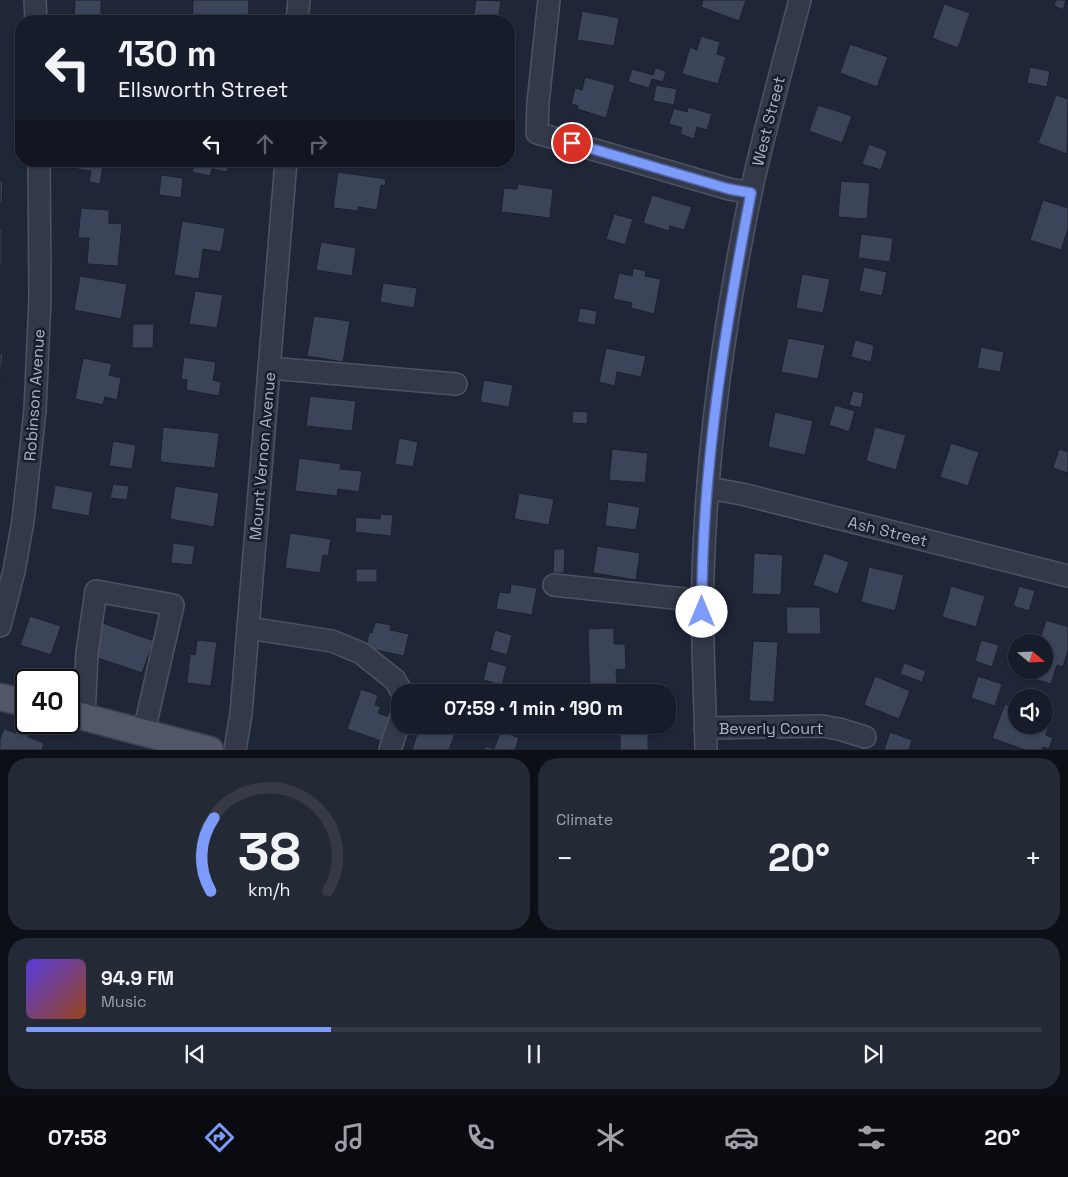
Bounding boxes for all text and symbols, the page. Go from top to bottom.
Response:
text: 130 m [118,32,217,76]
icon: left [35,35,100,100]
street label: West Street [747,74,790,168]
text: Ellsworth Street [118,75,288,103]
pin [551,122,593,164]
icon: arrive [558,129,586,157]
icon: left [198,130,226,158]
icon: ahead [251,130,279,158]
icon: right [304,130,332,158]
street label: Robinson Avenue [19,328,50,462]
street label: Mount Vernon Avenue [245,371,280,541]
street label: Ash Street [846,511,930,552]
position arrow [675,585,727,637]
north arrow [1008,634,1052,679]
map controls [1008,634,1053,734]
speed limit sign: 40 [15,669,80,734]
button: sound [1008,689,1053,734]
text: 07:59 · 1 min · 190 m [444,696,623,721]
street label: Beverly Court [719,718,823,739]
text: Climate [556,809,613,830]
text: 38 [238,819,300,885]
text: 20° [768,834,830,882]
text: − [556,840,573,876]
text: + [1025,840,1042,876]
text: km/h [248,878,290,901]
text: 94.9 FM [101,966,174,991]
text: Music [101,991,147,1012]
icon: previous [181,1040,209,1068]
icon: pause [520,1040,548,1068]
icon: next [859,1040,887,1068]
icon: directions [202,1120,237,1155]
icon: music [332,1120,367,1155]
icon: phone [463,1120,498,1155]
icon: climate [593,1120,628,1155]
icon: car [724,1120,759,1155]
icon: filters [854,1120,889,1155]
text: 07:58 [48,1123,107,1151]
text: 20° [984,1123,1020,1151]

